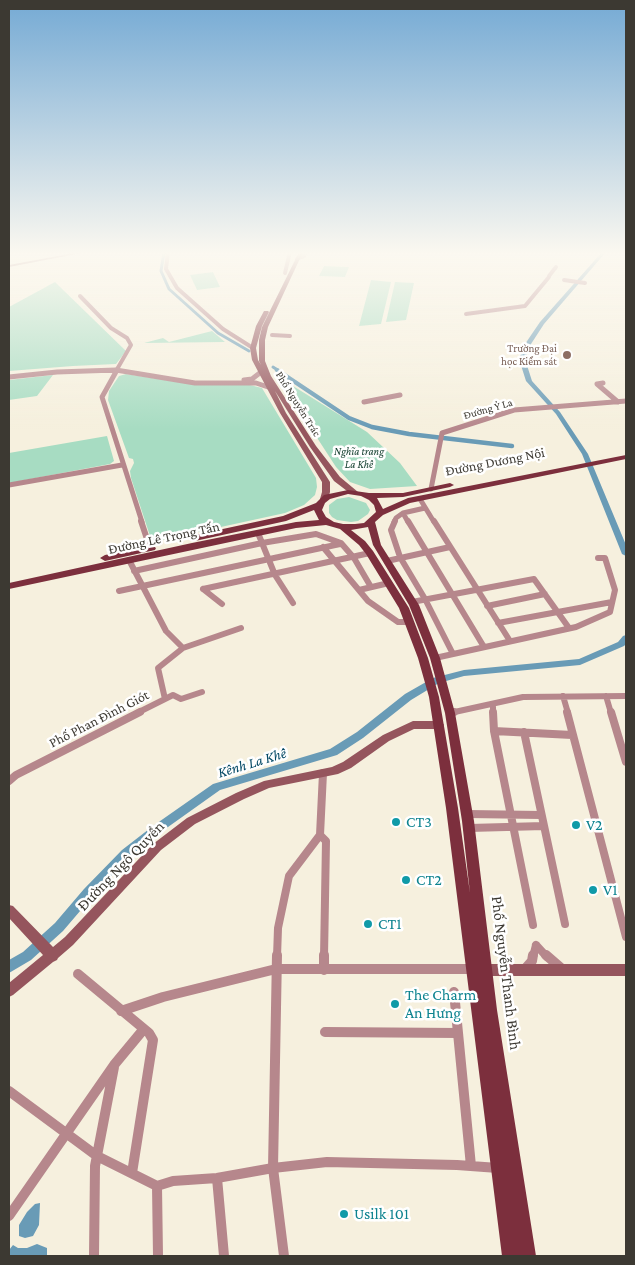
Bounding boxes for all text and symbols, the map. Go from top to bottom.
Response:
place label: Trường Đại học Kiểm sát [501,342,557,368]
marker: Trường Đại học Kiểm sát [561,349,573,361]
street label: Phố Nguyễn Trác [273,369,323,439]
street label: Đường Ỷ La [462,396,514,422]
street label: Đường Dương Nội [444,444,546,480]
park label: Nghĩa trang La Khê [334,445,384,471]
street label: Đường Lê Trọng Tấn [107,518,221,558]
street label: Phố Phan Đình Giót [46,687,152,751]
water label: Kênh La Khê [216,744,288,782]
place label: CT3 [406,812,432,832]
place label: V2 [586,815,603,835]
marker: CT3 [390,816,402,828]
street label: Đường Ngô Quyền [73,817,169,915]
marker: V2 [570,819,582,831]
place label: CT2 [416,870,442,890]
marker: CT2 [400,874,412,886]
place label: V1 [603,880,617,900]
marker: V1 [587,884,599,896]
street label: Phố Nguyễn Thanh Bình [487,895,525,1051]
place label: CT1 [378,914,401,934]
marker: CT1 [362,918,374,930]
place label: The Charm An Hưng [405,985,476,1023]
marker: The Charm An Hưng [389,998,401,1010]
place label: Usilk 101 [354,1204,409,1224]
marker: Usilk 101 [338,1208,350,1220]

